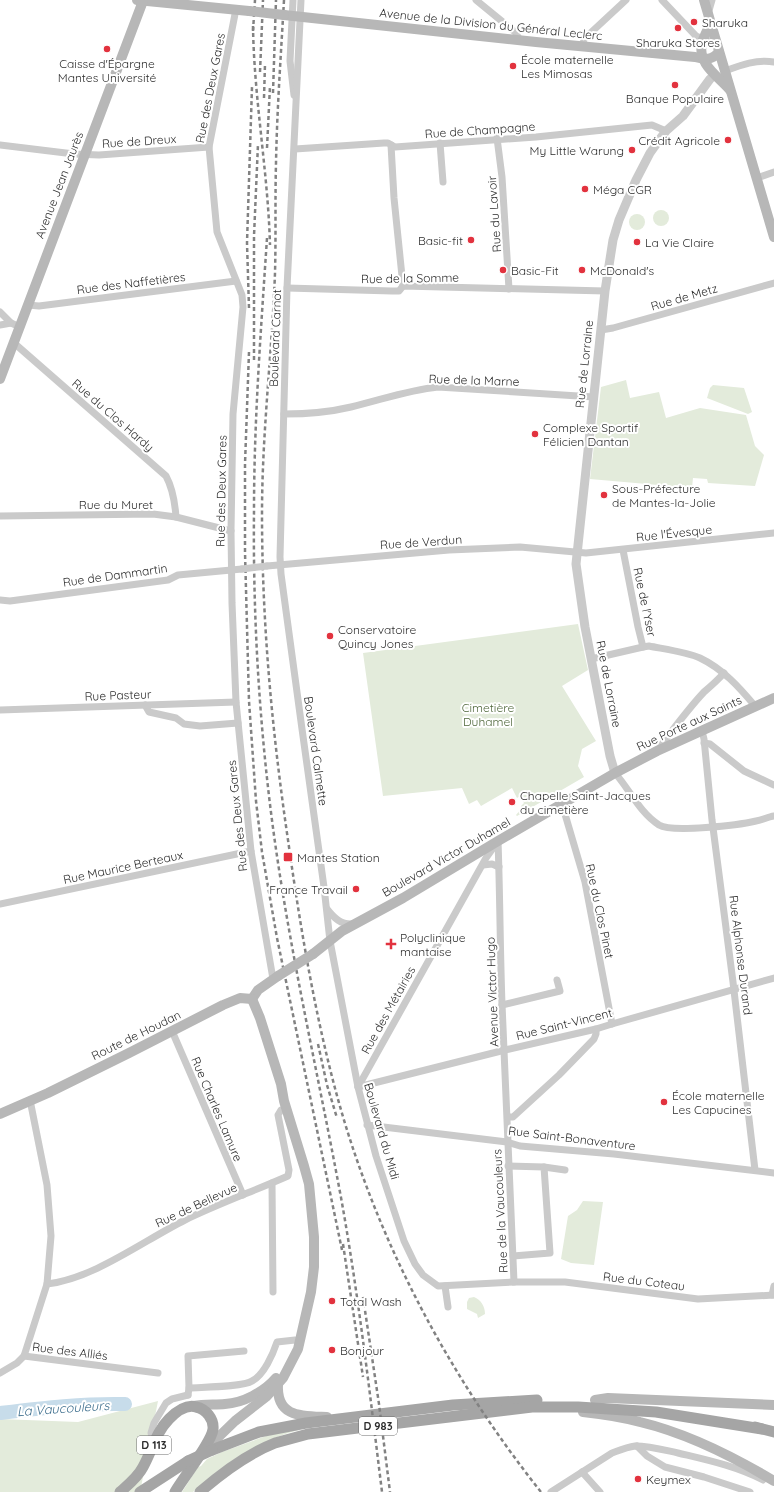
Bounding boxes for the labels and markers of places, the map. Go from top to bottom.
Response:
place label: Sharuka [702,15,748,30]
marker: Sharuka [689,17,699,27]
marker: Sharuka Stores [673,23,683,33]
place label: Sharuka Stores [636,35,720,50]
marker: Caisse d'Épargne Mantes Université [102,44,112,54]
place label: École maternelle Les Mimosas [521,52,614,81]
place label: Caisse d'Épargne Mantes Université [58,56,156,85]
marker: École maternelle Les Mimosas [508,61,518,71]
marker: Banque Populaire [670,80,680,90]
place label: Banque Populaire [626,91,724,106]
place label: Crédit Agricole [639,133,720,148]
marker: Crédit Agricole [723,135,733,145]
place label: My Little Warung [530,143,624,158]
marker: My Little Warung [627,145,637,155]
place label: Méga CGR [593,182,652,197]
marker: Méga CGR [580,184,590,194]
place label: Basic-fit [418,233,463,248]
marker: Basic-fit [466,235,476,245]
place label: La Vie Claire [645,235,714,250]
marker: La Vie Claire [632,237,642,247]
place label: Basic-Fit [511,263,559,278]
place label: McDonald's [590,263,655,278]
marker: Basic-Fit [498,265,508,275]
marker: McDonald's [577,265,587,275]
place label: Complexe Sportif Félicien Dantan [543,420,639,449]
marker: Complexe Sportif Félicien Dantan [530,429,540,439]
place label: Sous-Préfecture de Mantes-la-Jolie [612,481,716,510]
marker: Sous-Préfecture de Mantes-la-Jolie [599,490,609,500]
place label: Conservatoire Quincy Jones [338,622,416,651]
marker: Conservatoire Quincy Jones [325,631,335,641]
place label: Chapelle Saint-Jacques du cimetière [520,788,651,817]
marker: Chapelle Saint-Jacques du cimetière [507,797,517,807]
place label: Mantes Station [297,850,380,865]
marker: Mantes Station [282,851,294,863]
place label: France Travail [269,882,348,897]
marker: France Travail [351,884,361,894]
place label: Polyclinique mantaise [400,930,466,959]
marker: Polyclinique mantaise [385,938,397,950]
place label: École maternelle Les Capucines [672,1088,765,1117]
marker: École maternelle Les Capucines [659,1097,669,1107]
place label: Total Wash [340,1294,402,1309]
marker: Total Wash [327,1296,337,1306]
place label: Bonjour [340,1343,384,1358]
marker: Bonjour [327,1345,337,1355]
place label: Keymex [646,1472,691,1487]
marker: Keymex [633,1474,643,1484]

